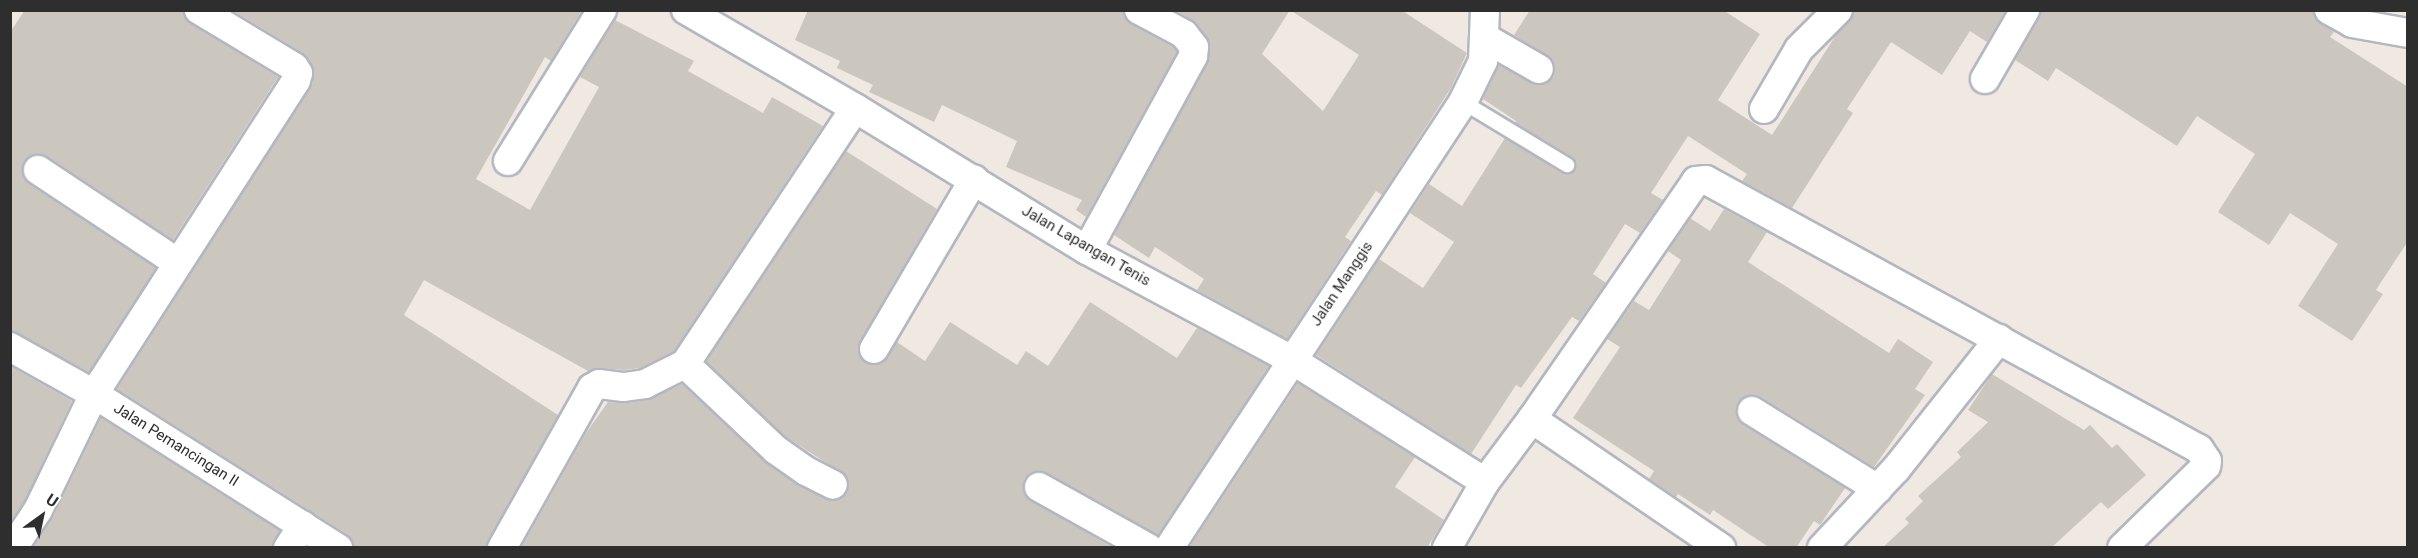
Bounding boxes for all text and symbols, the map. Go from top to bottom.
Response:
street label: Jalan Lapangan Tenis [1018,202,1154,290]
street label: Jalan Manggis [1307,238,1377,330]
street label: Jalan Pemancingan II [110,399,242,491]
north arrow [12,486,72,546]
text: U [42,490,62,511]

